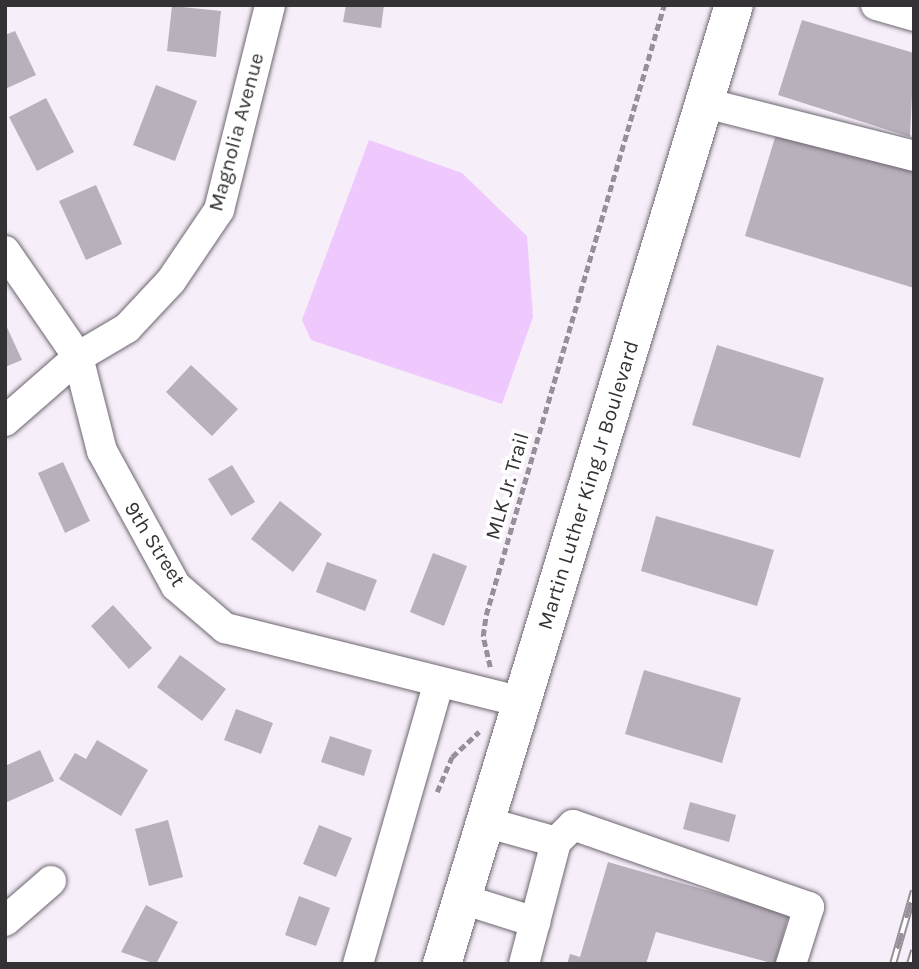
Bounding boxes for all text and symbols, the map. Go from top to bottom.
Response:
street label: Magnolia Avenue [203,50,269,214]
street label: Martin Luther King Jr Boulevard [532,337,644,633]
street label: MLK Jr. Trail [480,429,534,543]
street label: 9th Street [119,497,191,591]

